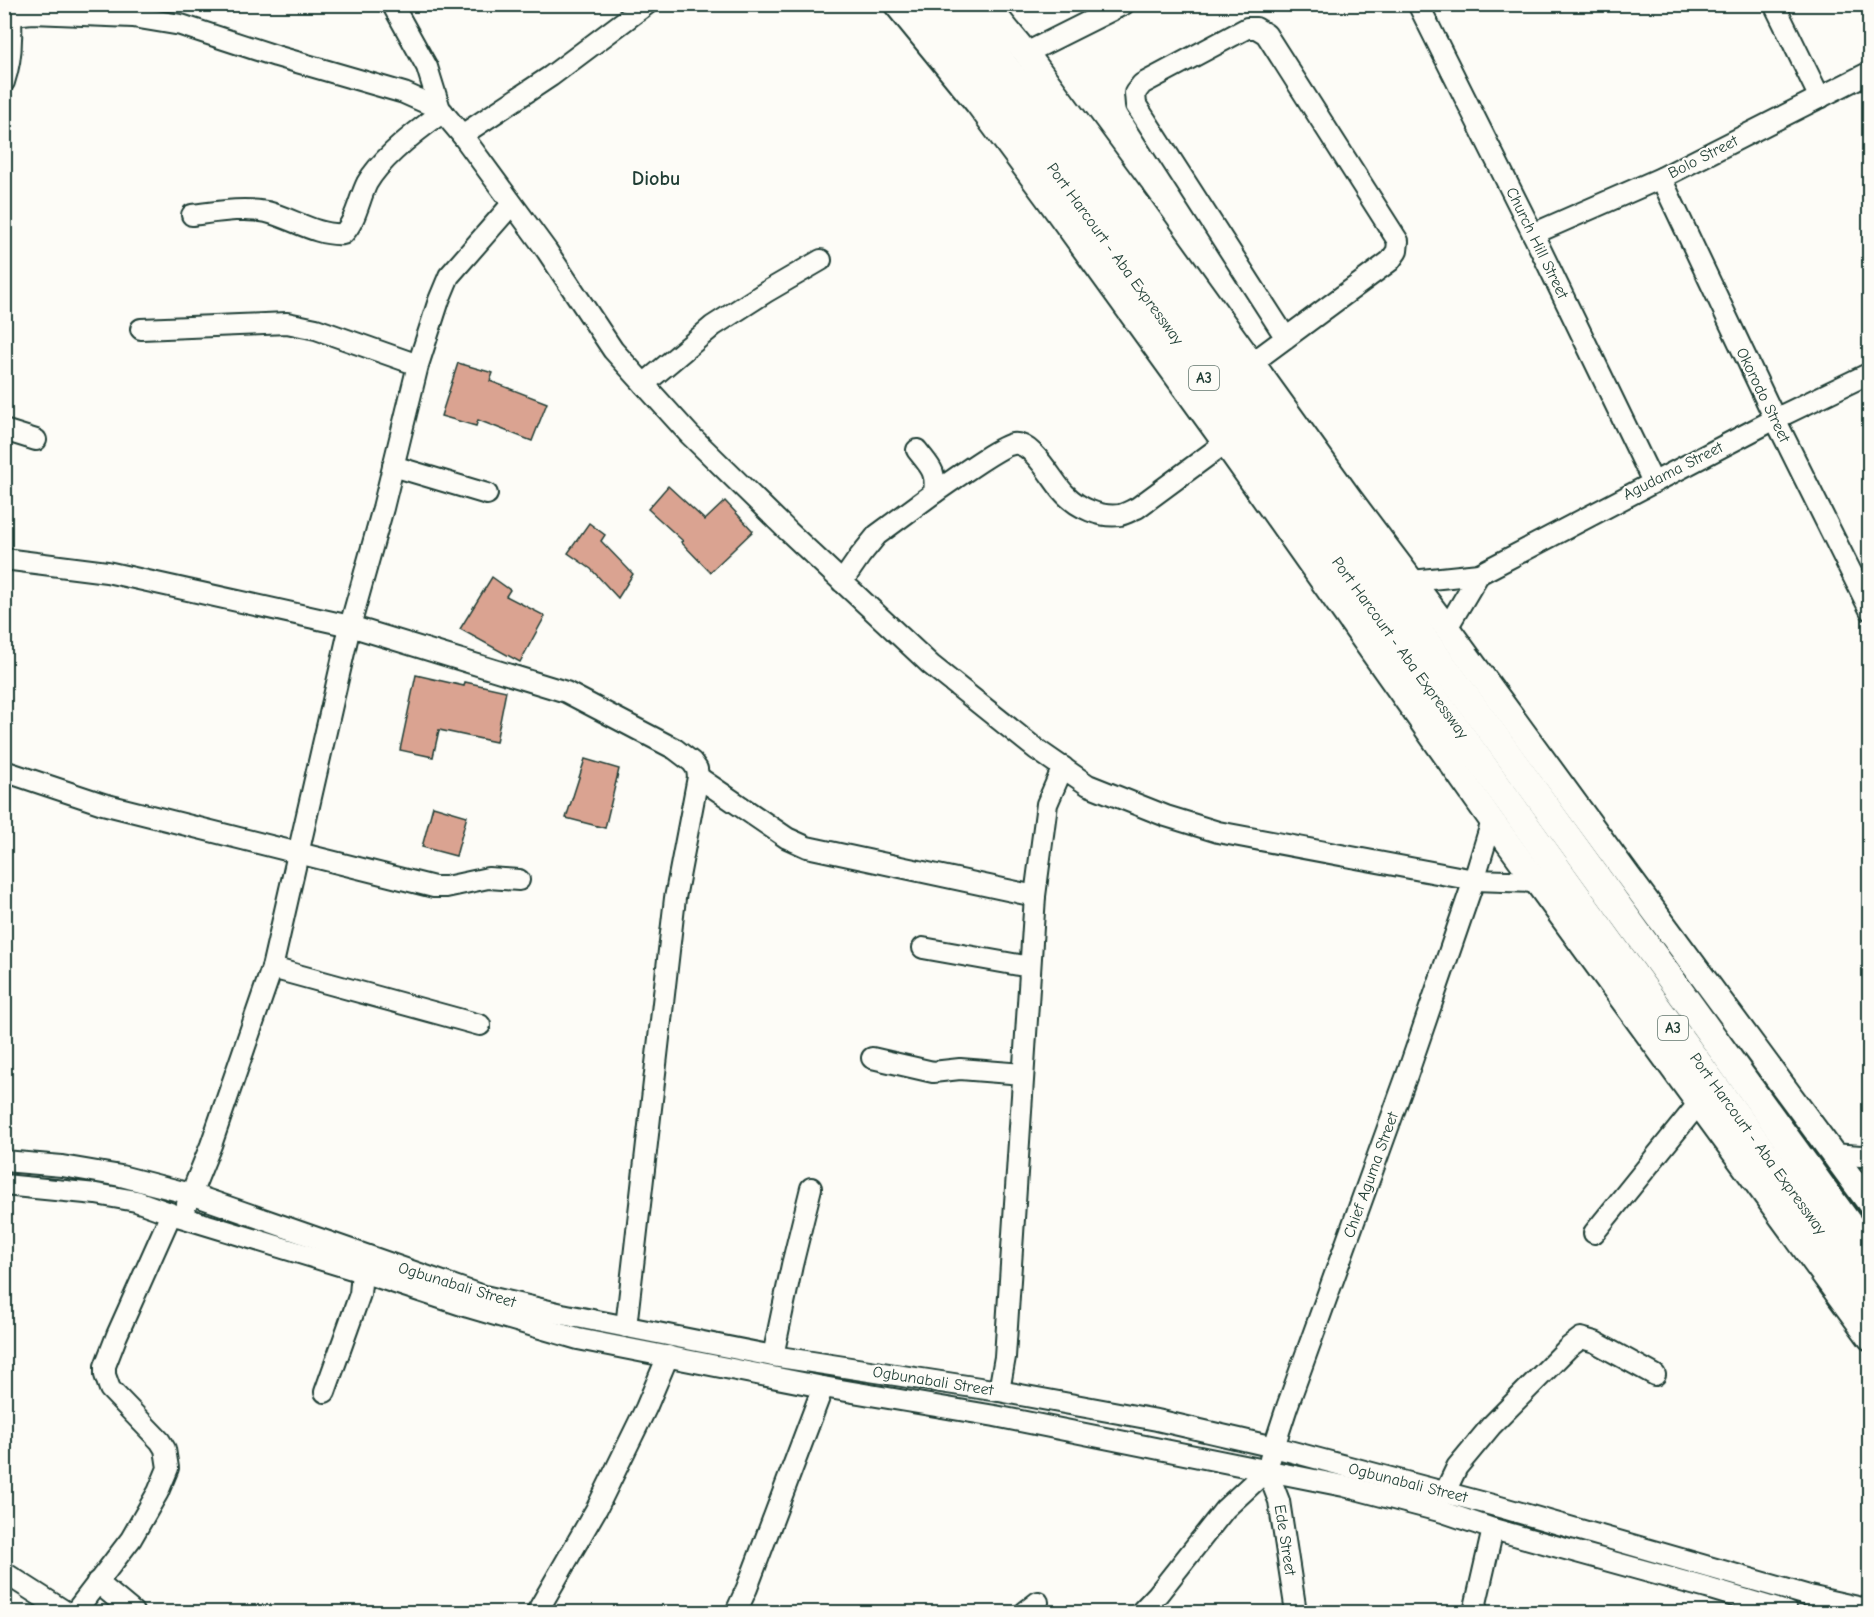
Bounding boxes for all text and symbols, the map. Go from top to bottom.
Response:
street label: Bolo Street [1665,132,1741,182]
street label: Port Harcourt - Aba Expressway [1043,160,1188,349]
district label: Diobu [632,167,680,190]
street label: Church Hill Street [1502,184,1572,302]
street label: Okorodo Street [1732,345,1794,446]
road number: A3 [1189,366,1219,390]
street label: Agudama Street [1620,438,1726,504]
street label: Port Harcourt - Aba Expressway [1328,554,1473,743]
road number: A3 [1658,1016,1688,1040]
street label: Port Harcourt - Aba Expressway [1686,1050,1831,1239]
street label: Chief Aguma Street [1340,1109,1402,1240]
street label: Ogbunabali Street [396,1259,518,1312]
street label: Ogbunabali Street [871,1363,995,1399]
street label: Ogbunabali Street [1347,1460,1470,1507]
street label: Ede Street [1271,1503,1300,1577]

